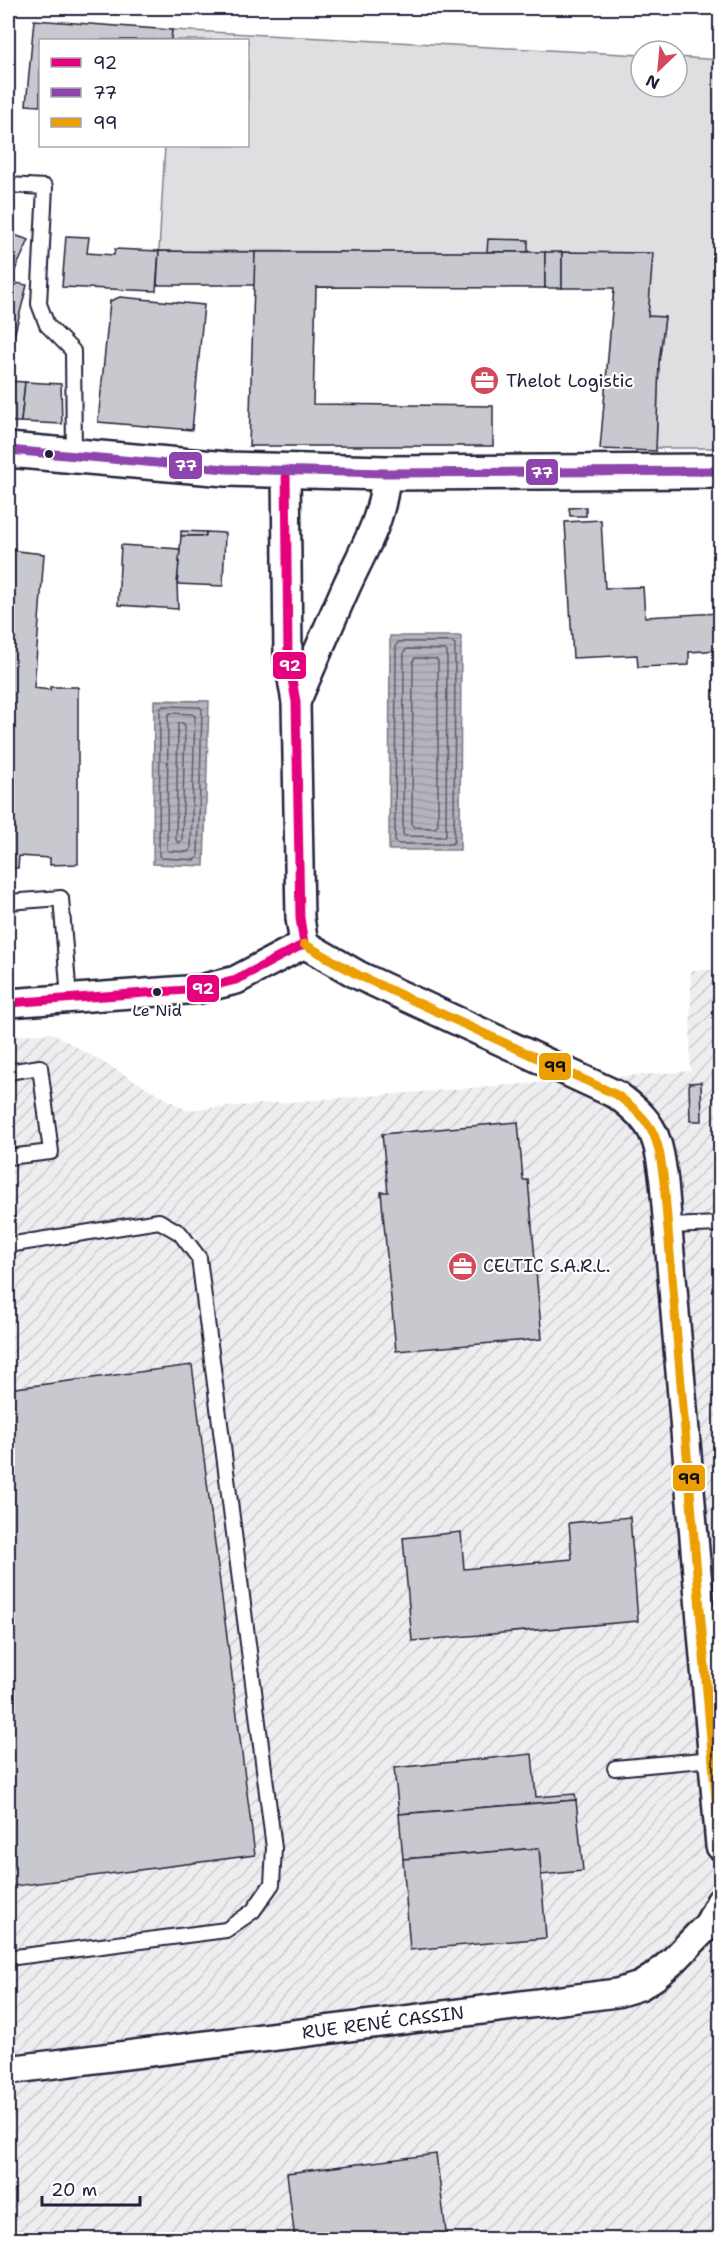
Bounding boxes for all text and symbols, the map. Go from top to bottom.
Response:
legend [39,39,249,147]
north arrow [629,39,689,99]
text: 92 [93,51,117,75]
text: N [642,70,663,94]
text: 77 [93,81,117,105]
text: 99 [93,111,117,135]
office icon: Thelot Logistic [469,365,501,397]
place label: Thelot Logistic [506,369,633,393]
unlabelled marker [43,448,55,460]
line badge: 77 [168,451,203,480]
text: 77 [175,455,197,476]
line badge: 77 [525,458,559,486]
text: 77 [531,462,553,483]
line badge: 92 [272,651,307,680]
text: 92 [279,655,301,676]
line badge: 92 [186,974,220,1003]
text: 92 [192,978,214,999]
marker: Le Nid [151,986,163,998]
place label: Le Nid [132,1000,182,1021]
line badge: 99 [538,1052,572,1081]
text: 99 [544,1056,566,1077]
office icon: CELTIC S.A.R.L. [446,1250,478,1282]
place label: CELTIC S.A.R.L. [483,1254,610,1278]
line badge: 99 [672,1464,706,1492]
text: 99 [678,1468,700,1489]
street label: RUE RENÉ CASSIN [301,2000,465,2045]
scale bar [42,2169,140,2207]
text: 20 m [51,2178,97,2202]

